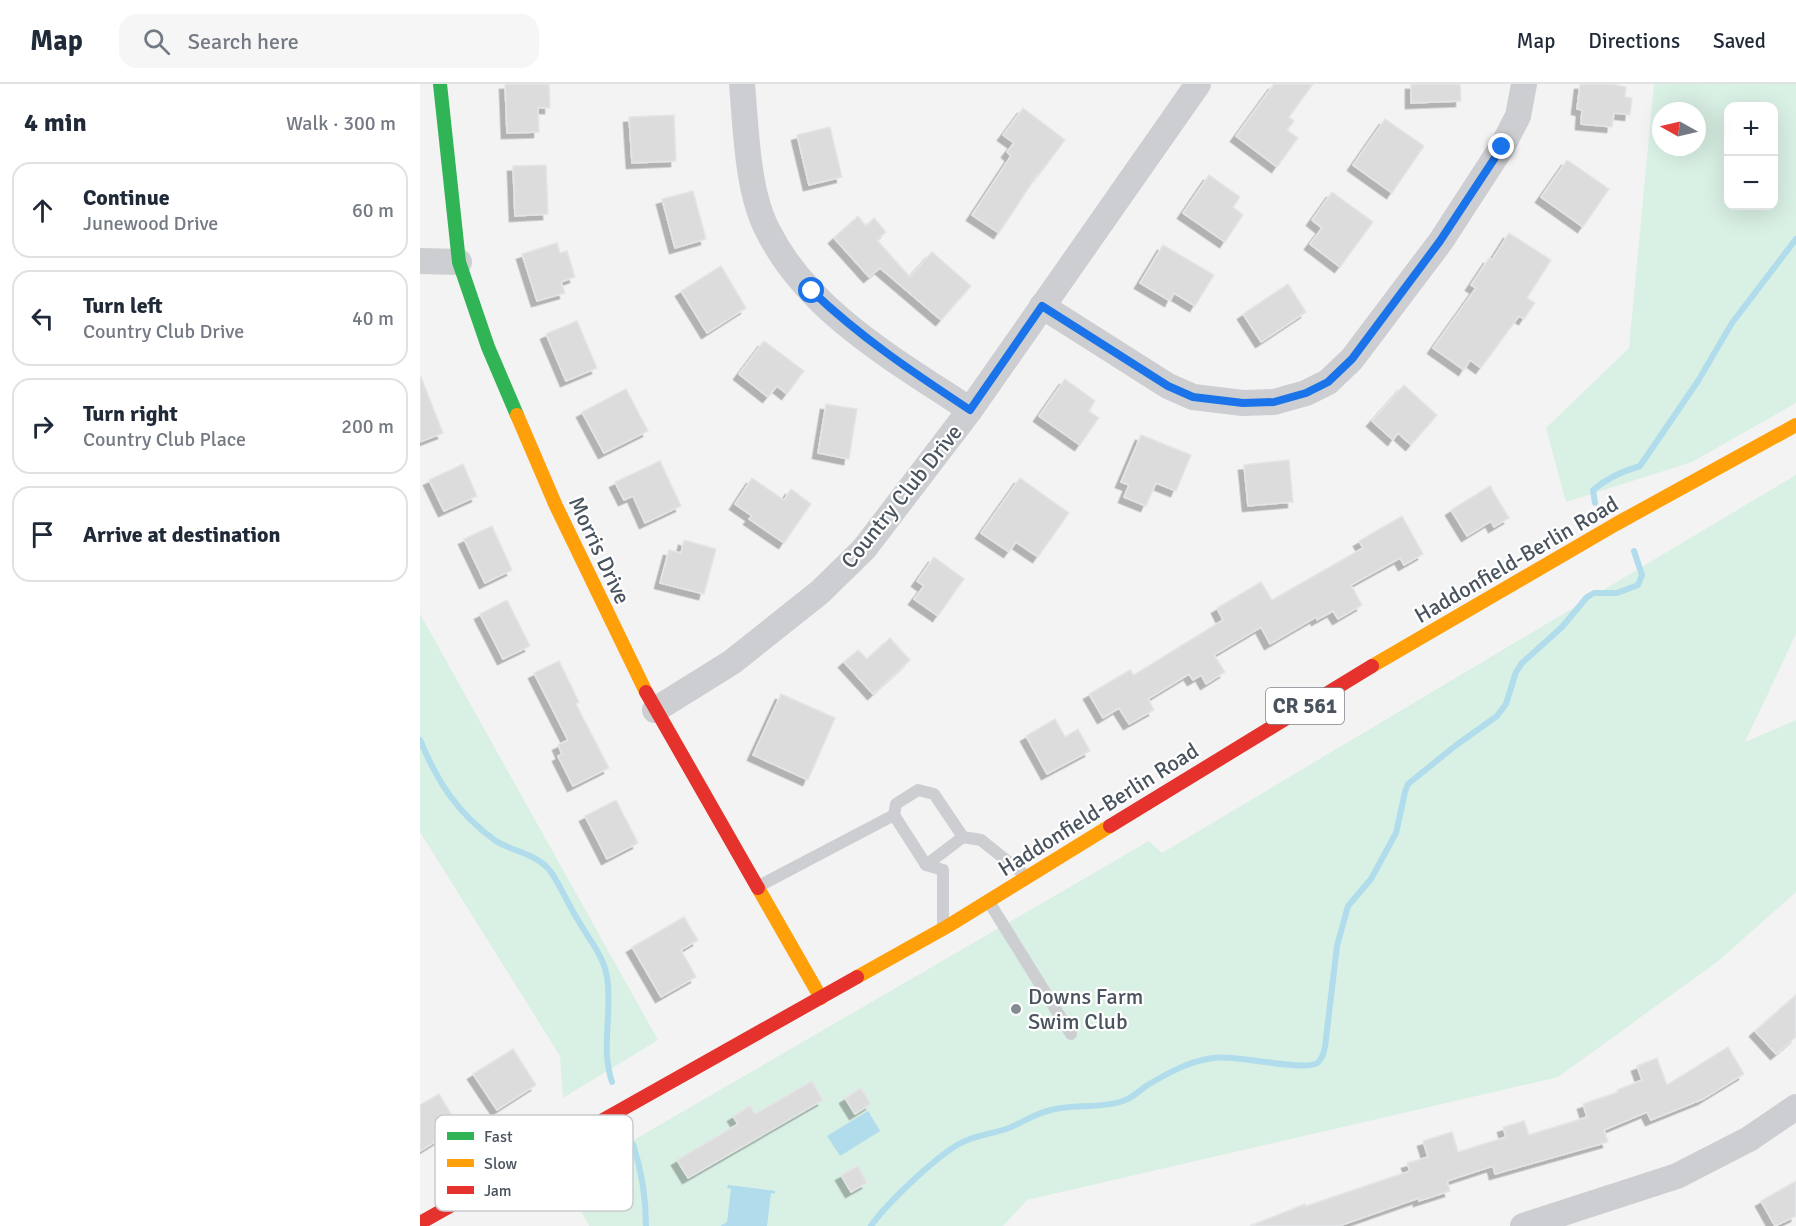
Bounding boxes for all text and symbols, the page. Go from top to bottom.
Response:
search box [119,14,539,68]
text: Map [30,24,83,58]
icon: search [140,25,173,58]
text: Search here [188,28,299,55]
text: Map [1517,28,1555,54]
text: Directions [1588,28,1680,54]
text: Saved [1713,28,1766,54]
north arrow [1652,102,1706,156]
map controls [1724,102,1778,210]
button: + [1724,102,1778,156]
text: 4 min [24,107,87,139]
text: Walk · 300 m [286,111,396,136]
route end [1488,133,1514,159]
button: − [1724,156,1778,210]
text: Continue [83,184,170,211]
icon: ahead [26,194,59,227]
text: 60 m [352,198,394,223]
text: Junewood Drive [83,211,218,236]
route start [798,277,824,303]
text: Turn left [83,292,163,319]
icon: left [26,302,59,335]
text: 40 m [352,306,394,331]
text: Country Club Drive [83,319,244,344]
text: Turn right [83,400,178,427]
icon: right [26,410,59,443]
text: 200 m [341,414,394,439]
street label: Country Club Drive [835,419,968,574]
text: Country Club Place [83,427,246,452]
street label: Haddonfield-Berlin Road [1410,490,1623,629]
street label: Morris Drive [563,492,636,608]
icon: arrive [26,518,59,551]
text: Arrive at destination [83,521,280,548]
road number: CR 561 [1266,688,1344,724]
street label: Haddonfield-Berlin Road [993,737,1203,882]
place label: Downs Farm Swim Club [1028,983,1143,1035]
marker: Downs Farm Swim Club [1009,1002,1023,1016]
legend [435,1115,633,1211]
text: Fast [484,1127,513,1147]
text: Slow [484,1154,518,1174]
text: Jam [484,1181,512,1201]

